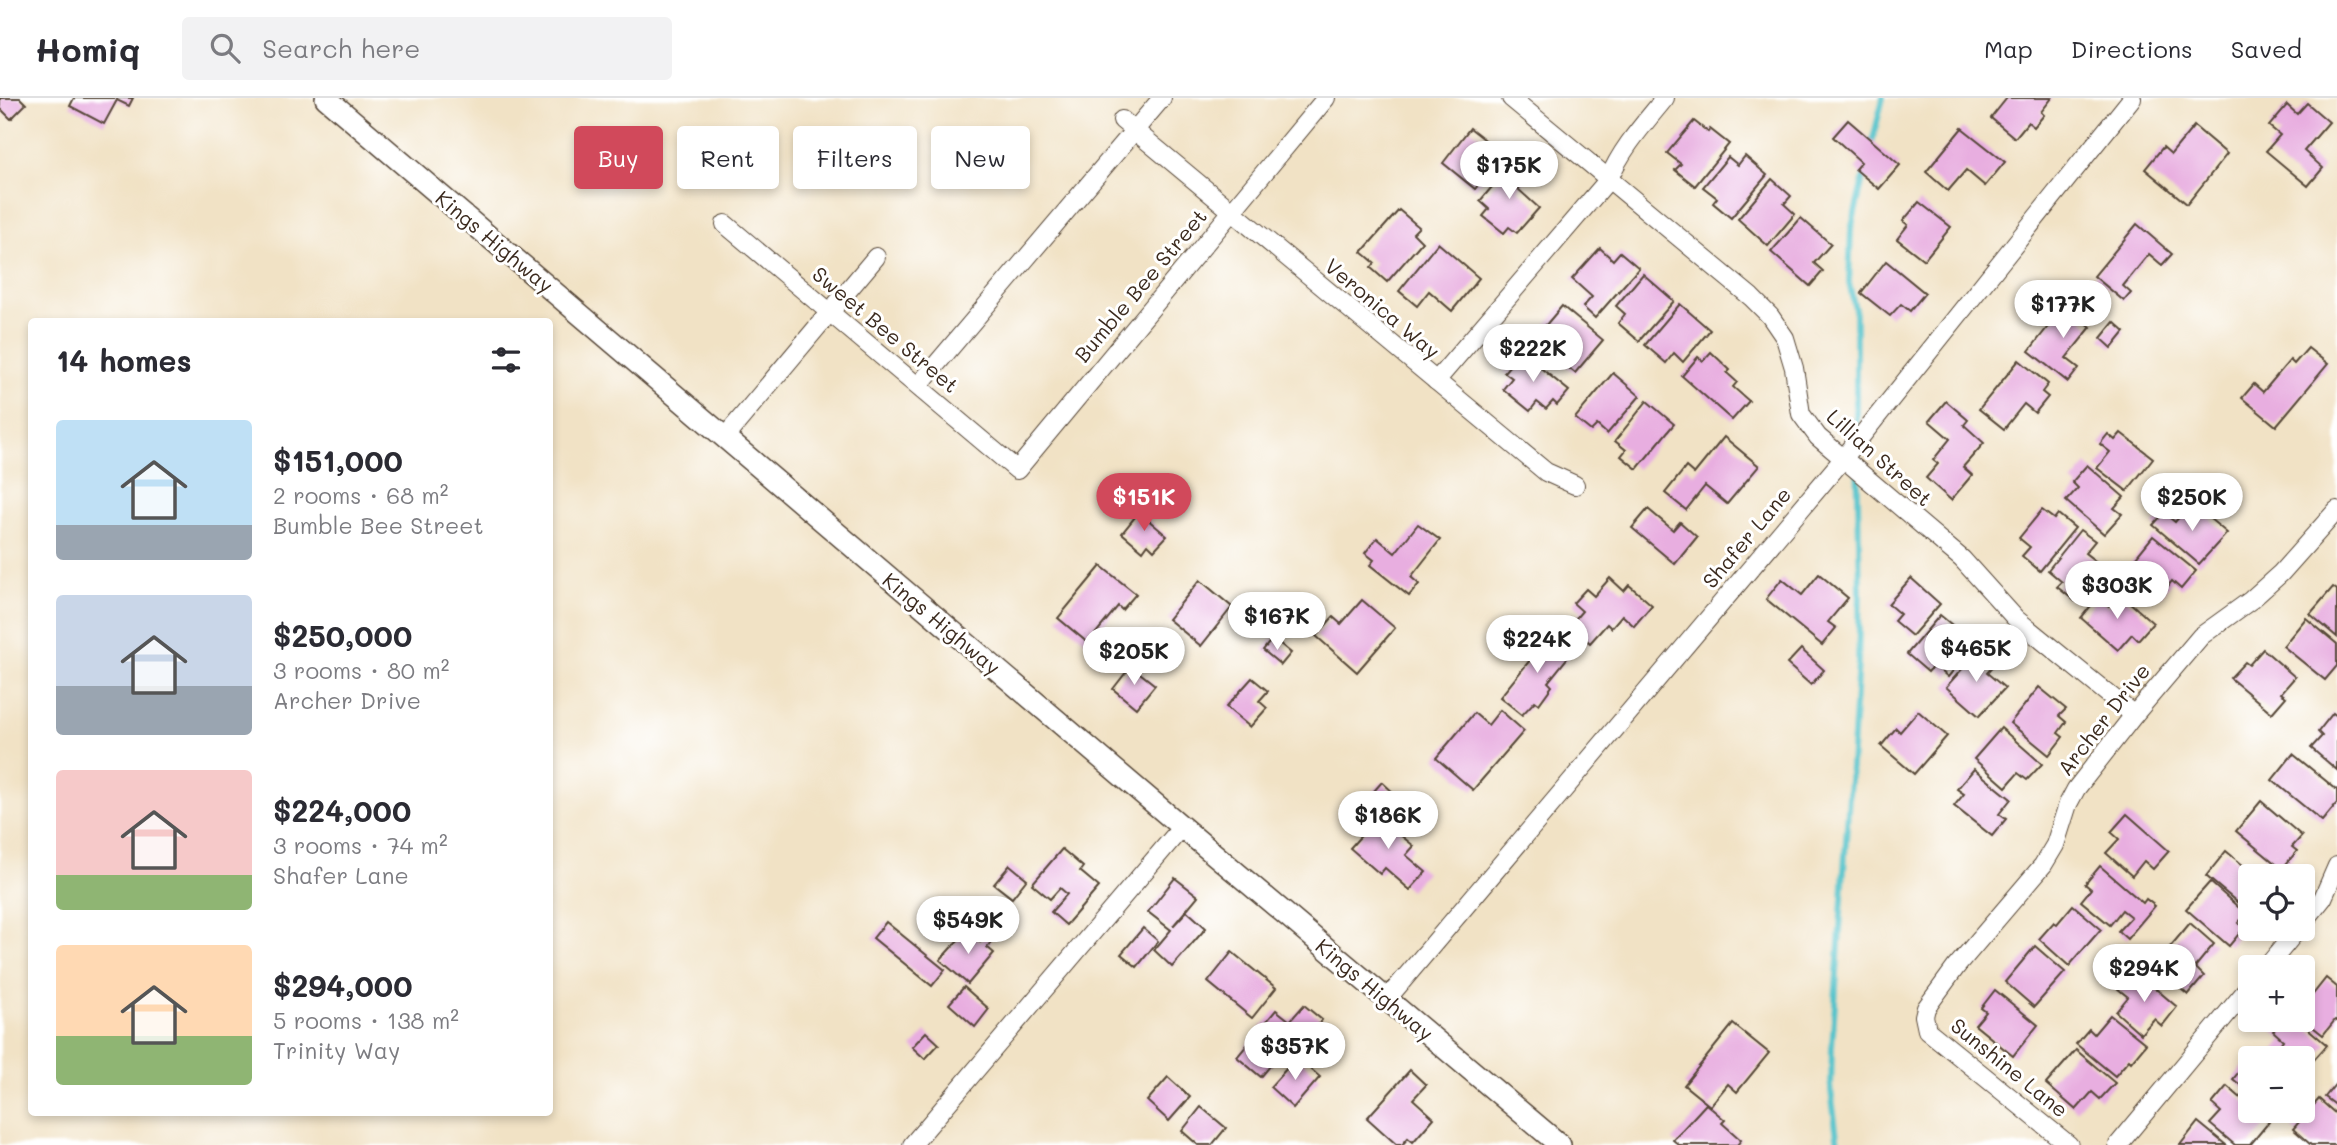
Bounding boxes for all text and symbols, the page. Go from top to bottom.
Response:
search box [182,17,672,80]
text: Homiq [35,27,140,70]
icon: search [206,29,244,67]
text: Search here [262,31,420,65]
text: Map [1984,33,2033,64]
text: Directions [2071,33,2193,64]
text: Saved [2231,33,2302,64]
chip: Buy [574,126,663,189]
chip: Rent [677,126,779,189]
chip: Filters [793,126,917,189]
chip: New [931,126,1030,189]
pin: $175K [1460,141,1558,201]
text: $175K [1476,149,1542,179]
street label: Kings Highway [431,184,559,298]
street label: Bumble Bee Street [1068,203,1212,367]
street label: Veronica Way [1320,252,1446,364]
street label: Sweet Bee Street [807,260,965,398]
pin: $177K [2014,280,2112,340]
text: $177K [2030,288,2096,318]
pin: $222K [1484,324,1582,384]
text: $222K [1499,332,1567,362]
text: 14 homes [56,340,192,380]
icon: filters [487,341,525,379]
street label: Lillian Street [1822,403,1938,511]
text: $151,000 [273,440,403,480]
icon: home [112,448,196,532]
pin: $151K [1095,474,1193,533]
pin: $250K [2143,474,2241,533]
text: 2 rooms · 68 m² [273,480,448,510]
text: $151K [1112,481,1176,511]
street label: Shafer Lane [1696,481,1796,593]
text: $250K [2157,481,2227,511]
text: Bumble Bee Street [273,510,484,540]
pin: $303K [2068,561,2166,621]
street label: Kings Highway [878,566,1006,680]
text: $303K [2081,569,2153,599]
pin: $167K [1228,592,1326,652]
text: $167K [1244,600,1310,630]
text: $250,000 [273,615,412,655]
pin: $224K [1488,616,1586,675]
icon: home [112,623,196,707]
text: $224K [1502,623,1572,653]
pin: $465K [1927,624,2025,684]
pin: $205K [1085,628,1183,687]
text: $465K [1940,632,2012,662]
text: $205K [1099,635,1169,665]
text: 3 rooms · 80 m² [273,655,449,685]
street label: Archer Drive [2051,657,2155,781]
text: Archer Drive [273,685,421,715]
text: $224,000 [273,790,411,830]
pin: $186K [1339,792,1437,851]
icon: home [112,798,196,882]
text: $186K [1354,799,1422,829]
text: 3 rooms · 74 m² [273,830,448,860]
text: Shafer Lane [273,860,409,890]
map controls [2238,864,2315,1123]
button: locate [2238,864,2315,941]
pin: $549K [919,896,1017,956]
text: $549K [932,904,1004,934]
street label: Kings Highway [1311,932,1439,1046]
pin: $294K [2095,944,2193,1004]
text: $294K [2109,952,2179,982]
button: + [2238,955,2315,1032]
text: $294,000 [273,965,412,1005]
icon: home [112,973,196,1057]
text: 5 rooms · 138 m² [273,1005,459,1035]
street label: Sunshine Lane [1946,1011,2074,1123]
pin: $357K [1246,1023,1344,1082]
text: $357K [1260,1030,1330,1060]
text: Trinity Way [273,1035,400,1065]
button: − [2238,1046,2315,1123]

